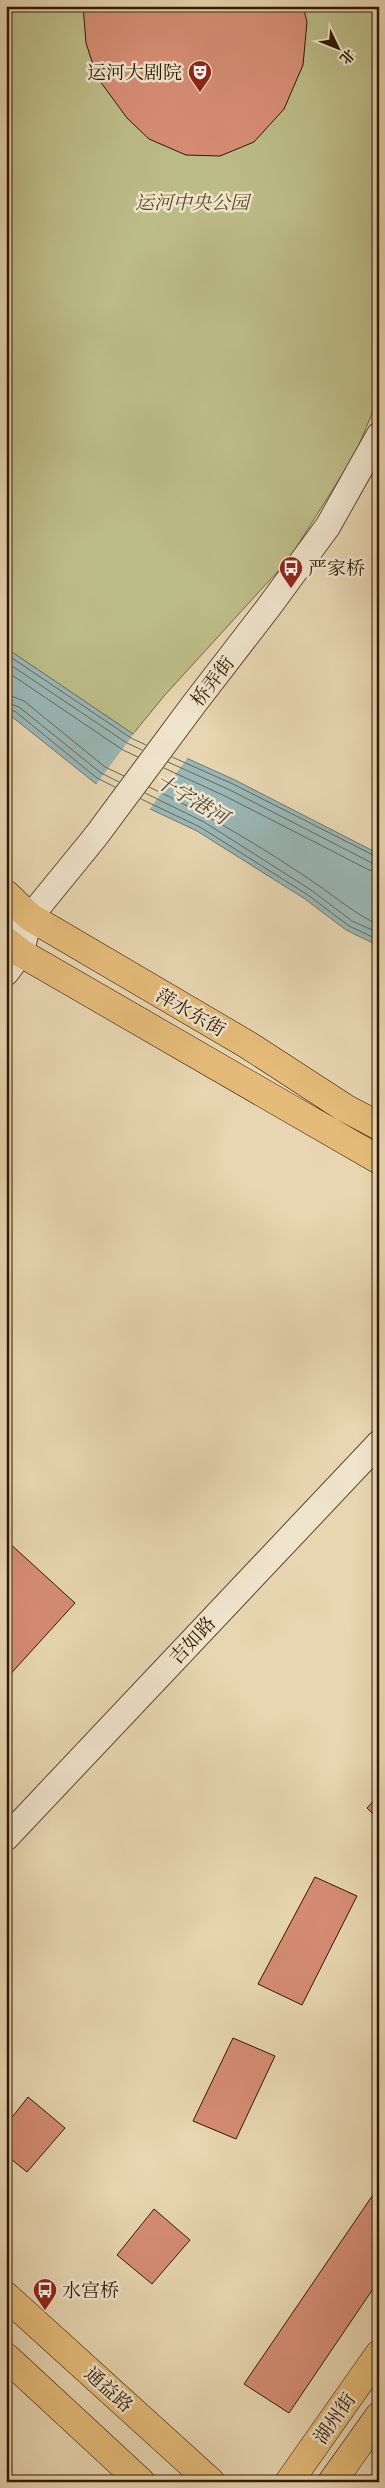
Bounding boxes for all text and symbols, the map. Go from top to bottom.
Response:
north arrow [312,22,362,72]
text: 北 [336,46,358,67]
theatre icon: 运河大剧院 [187,59,213,93]
place label: 运河大剧院 [87,61,182,85]
park label: 运河中央公园 [135,191,252,215]
bus stop icon: 严家桥 [278,555,304,589]
place label: 严家桥 [308,557,365,581]
street label: 桥弄街 [186,652,240,711]
water label: 十字港河 [151,769,235,832]
street label: 萍水东街 [152,983,229,1042]
street label: 吉如路 [165,1612,221,1670]
bus stop icon: 水宫桥 [32,2277,58,2311]
place label: 水宫桥 [62,2279,119,2303]
street label: 通益路 [79,2362,138,2418]
street label: 湖州街 [309,2388,361,2449]

